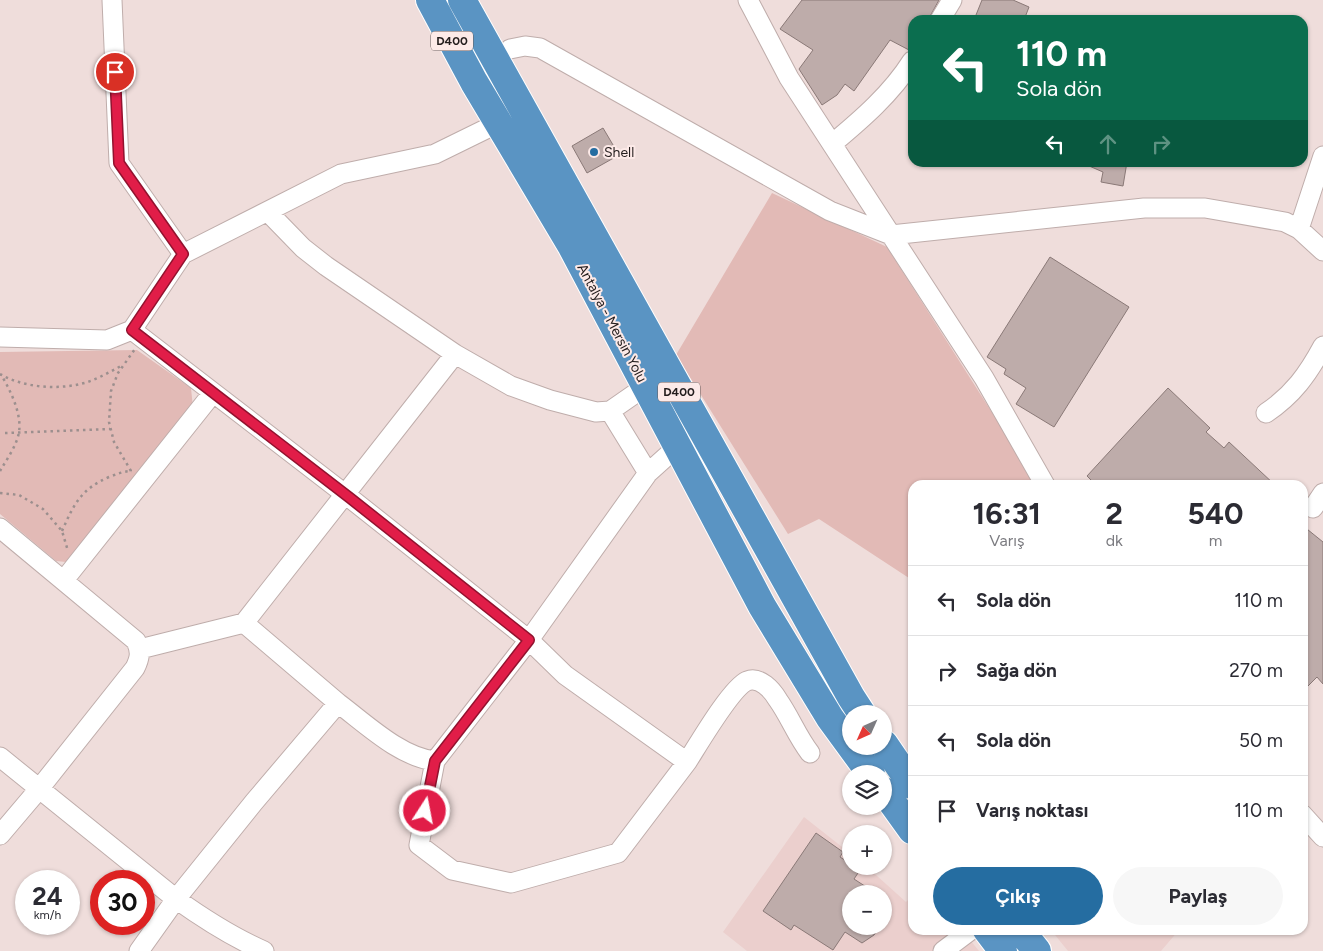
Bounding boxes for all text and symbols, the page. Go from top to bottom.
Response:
road number: D400 [431,31,473,50]
text: 110 m [1016,33,1107,75]
icon: left [933,35,998,100]
pin [94,51,136,93]
icon: arrive [101,58,129,86]
text: Sola dön [1016,75,1102,102]
icon: left [1041,130,1069,158]
icon: ahead [1094,130,1122,158]
icon: right [1147,130,1175,158]
place label: Shell [604,144,634,161]
marker: Shell [588,146,600,158]
street label: Antalya - Mersin Yolu [574,261,650,385]
road number: D400 [658,382,700,402]
text: 16:31 [973,495,1041,532]
text: 2 [1106,495,1123,532]
text: 540 [1188,495,1243,532]
text: Varış [989,531,1024,550]
text: dk [1106,531,1123,550]
text: m [1209,531,1222,550]
icon: left [933,587,961,615]
text: Sola dön [976,589,1051,612]
text: 110 m [1234,589,1283,612]
icon: right [933,657,961,685]
text: Sağa dön [976,659,1057,682]
text: 270 m [1229,659,1283,682]
north arrow [842,705,892,755]
map controls [842,705,892,935]
icon: left [933,727,961,755]
text: Sola dön [976,729,1051,752]
text: 50 m [1239,729,1283,752]
button: layers [842,765,892,815]
position arrow [398,784,450,836]
icon: arrive [933,797,961,825]
text: Varış noktası [976,799,1088,822]
text: 110 m [1234,799,1283,822]
button: + [842,825,892,875]
button: Çıkış [933,867,1103,925]
button: Paylaş [1113,867,1283,925]
speed limit sign: 30 [90,870,155,935]
text: 24 [32,881,63,911]
button: − [842,885,892,935]
text: km/h [34,908,61,922]

